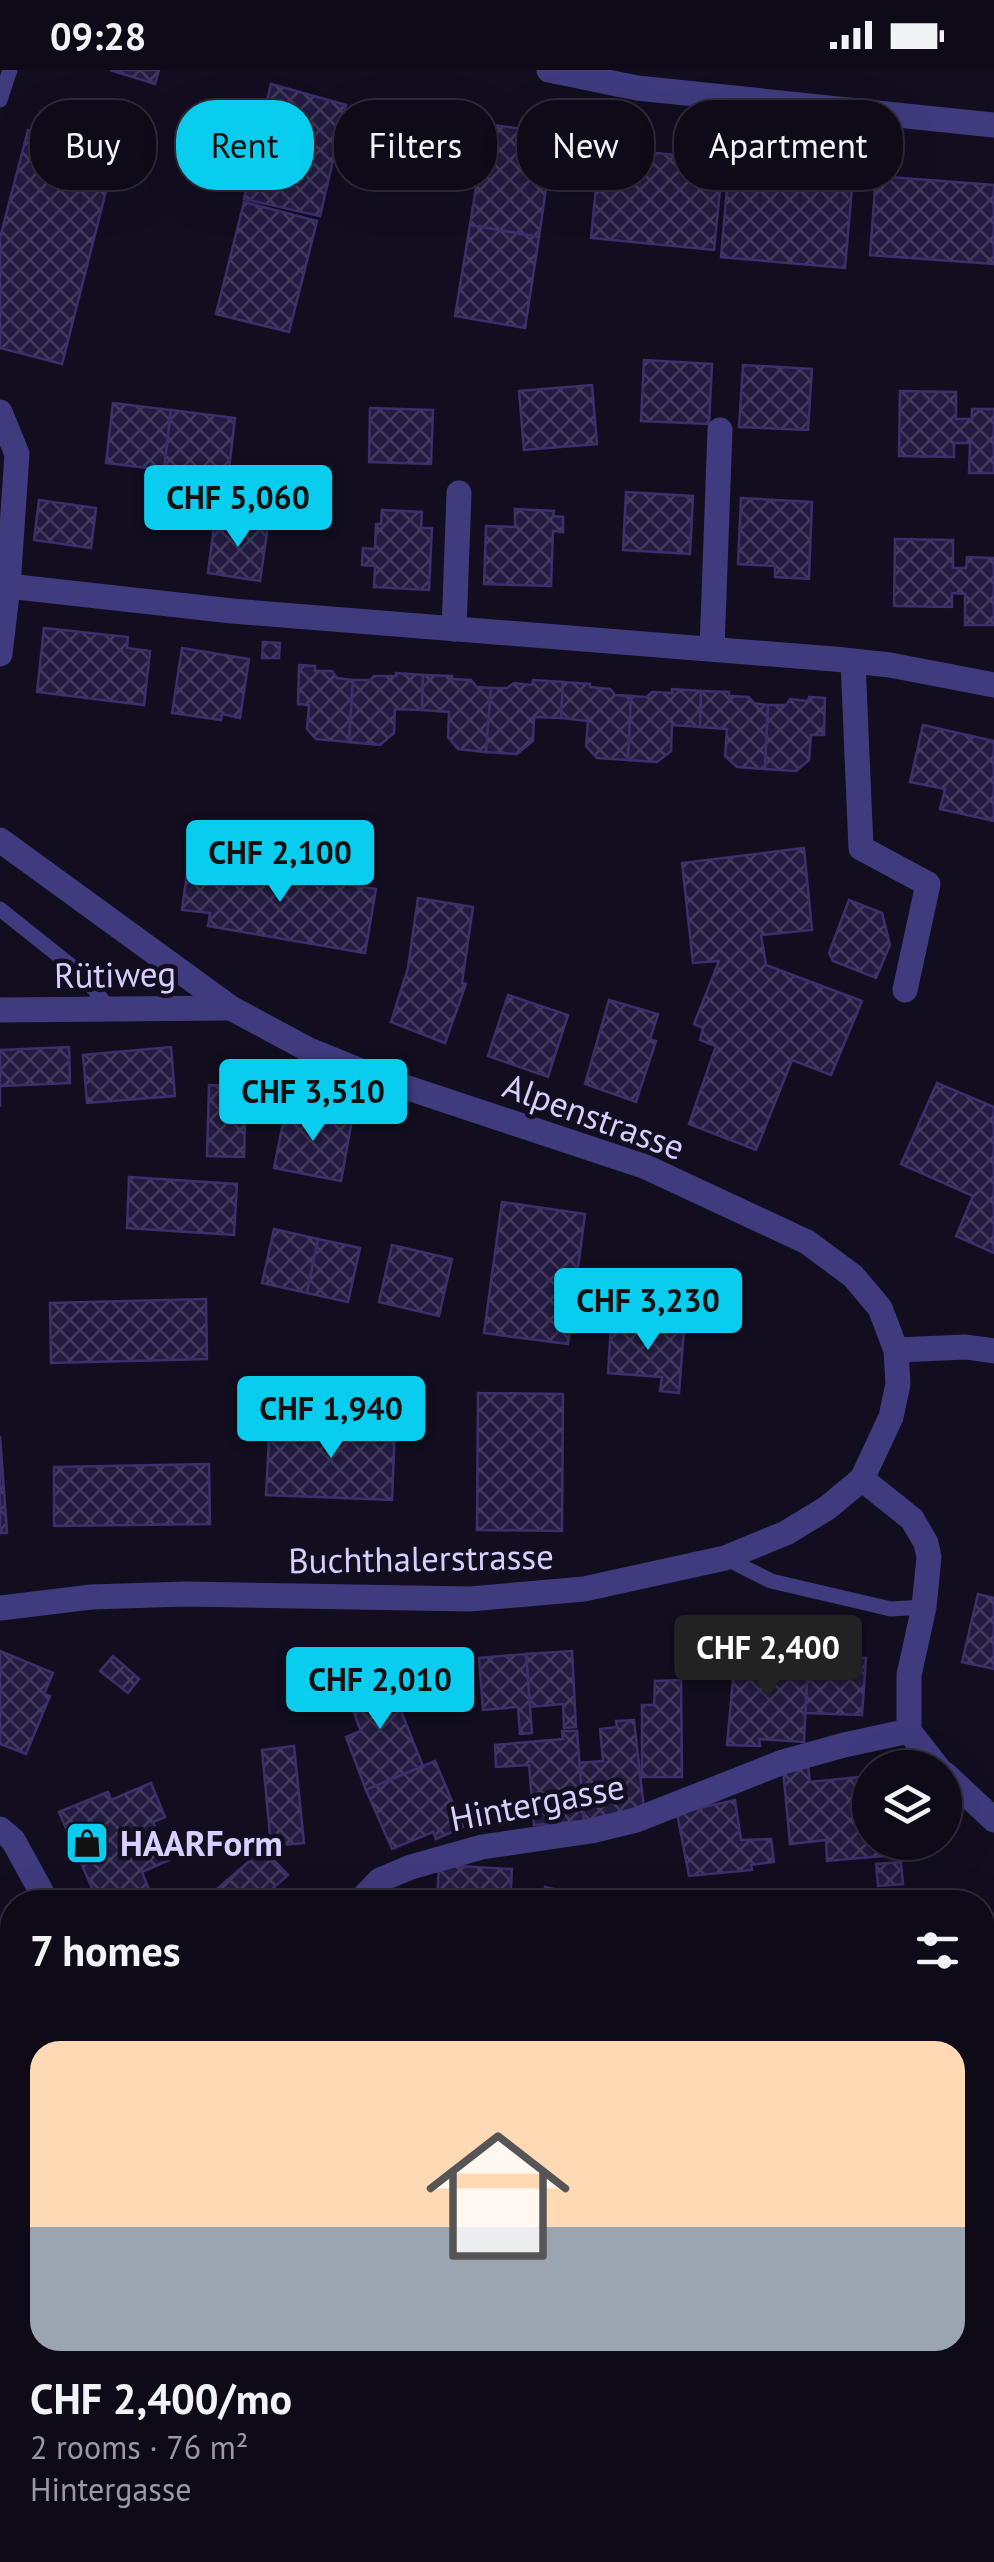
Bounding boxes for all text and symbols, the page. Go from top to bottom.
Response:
text: 09:28 [50,11,146,60]
chip: Buy [30,100,156,190]
chip: Rent [176,100,314,190]
chip: Filters [334,100,497,190]
chip: New [517,100,654,190]
chip: Apartment [674,100,903,190]
pin: CHF 5,060 [124,465,352,550]
text: CHF 5,060 [166,476,310,518]
pin: CHF 2,100 [166,820,394,905]
text: CHF 2,100 [208,831,352,873]
street label: Rütiweg [54,950,176,998]
pin: CHF 3,510 [199,1059,427,1144]
street label: Alpenstrasse [497,1062,691,1170]
text: CHF 3,510 [241,1070,385,1112]
pin: CHF 3,230 [534,1268,762,1353]
text: CHF 3,230 [576,1279,720,1321]
pin: CHF 1,940 [217,1376,445,1461]
text: CHF 1,940 [259,1387,403,1429]
street label: Buchthalerstrasse [288,1533,554,1583]
pin: CHF 2,400 [654,1615,882,1700]
text: CHF 2,400 [696,1626,840,1668]
pin: CHF 2,010 [266,1647,494,1732]
text: CHF 2,010 [308,1658,452,1700]
map controls [852,1750,962,1860]
button: layers [852,1750,962,1860]
street label: Hintergasse [446,1763,628,1841]
shop icon: HAARForm [64,1820,110,1866]
place label: HAARForm [120,1820,283,1866]
text: 7 homes [30,1923,181,1978]
icon: filters [910,1923,965,1978]
icon: home [408,2106,588,2286]
text: CHF 2,400/mo [30,2371,292,2426]
text: 2 rooms · 76 m² [30,2426,248,2468]
text: Hintergasse [30,2468,191,2510]

